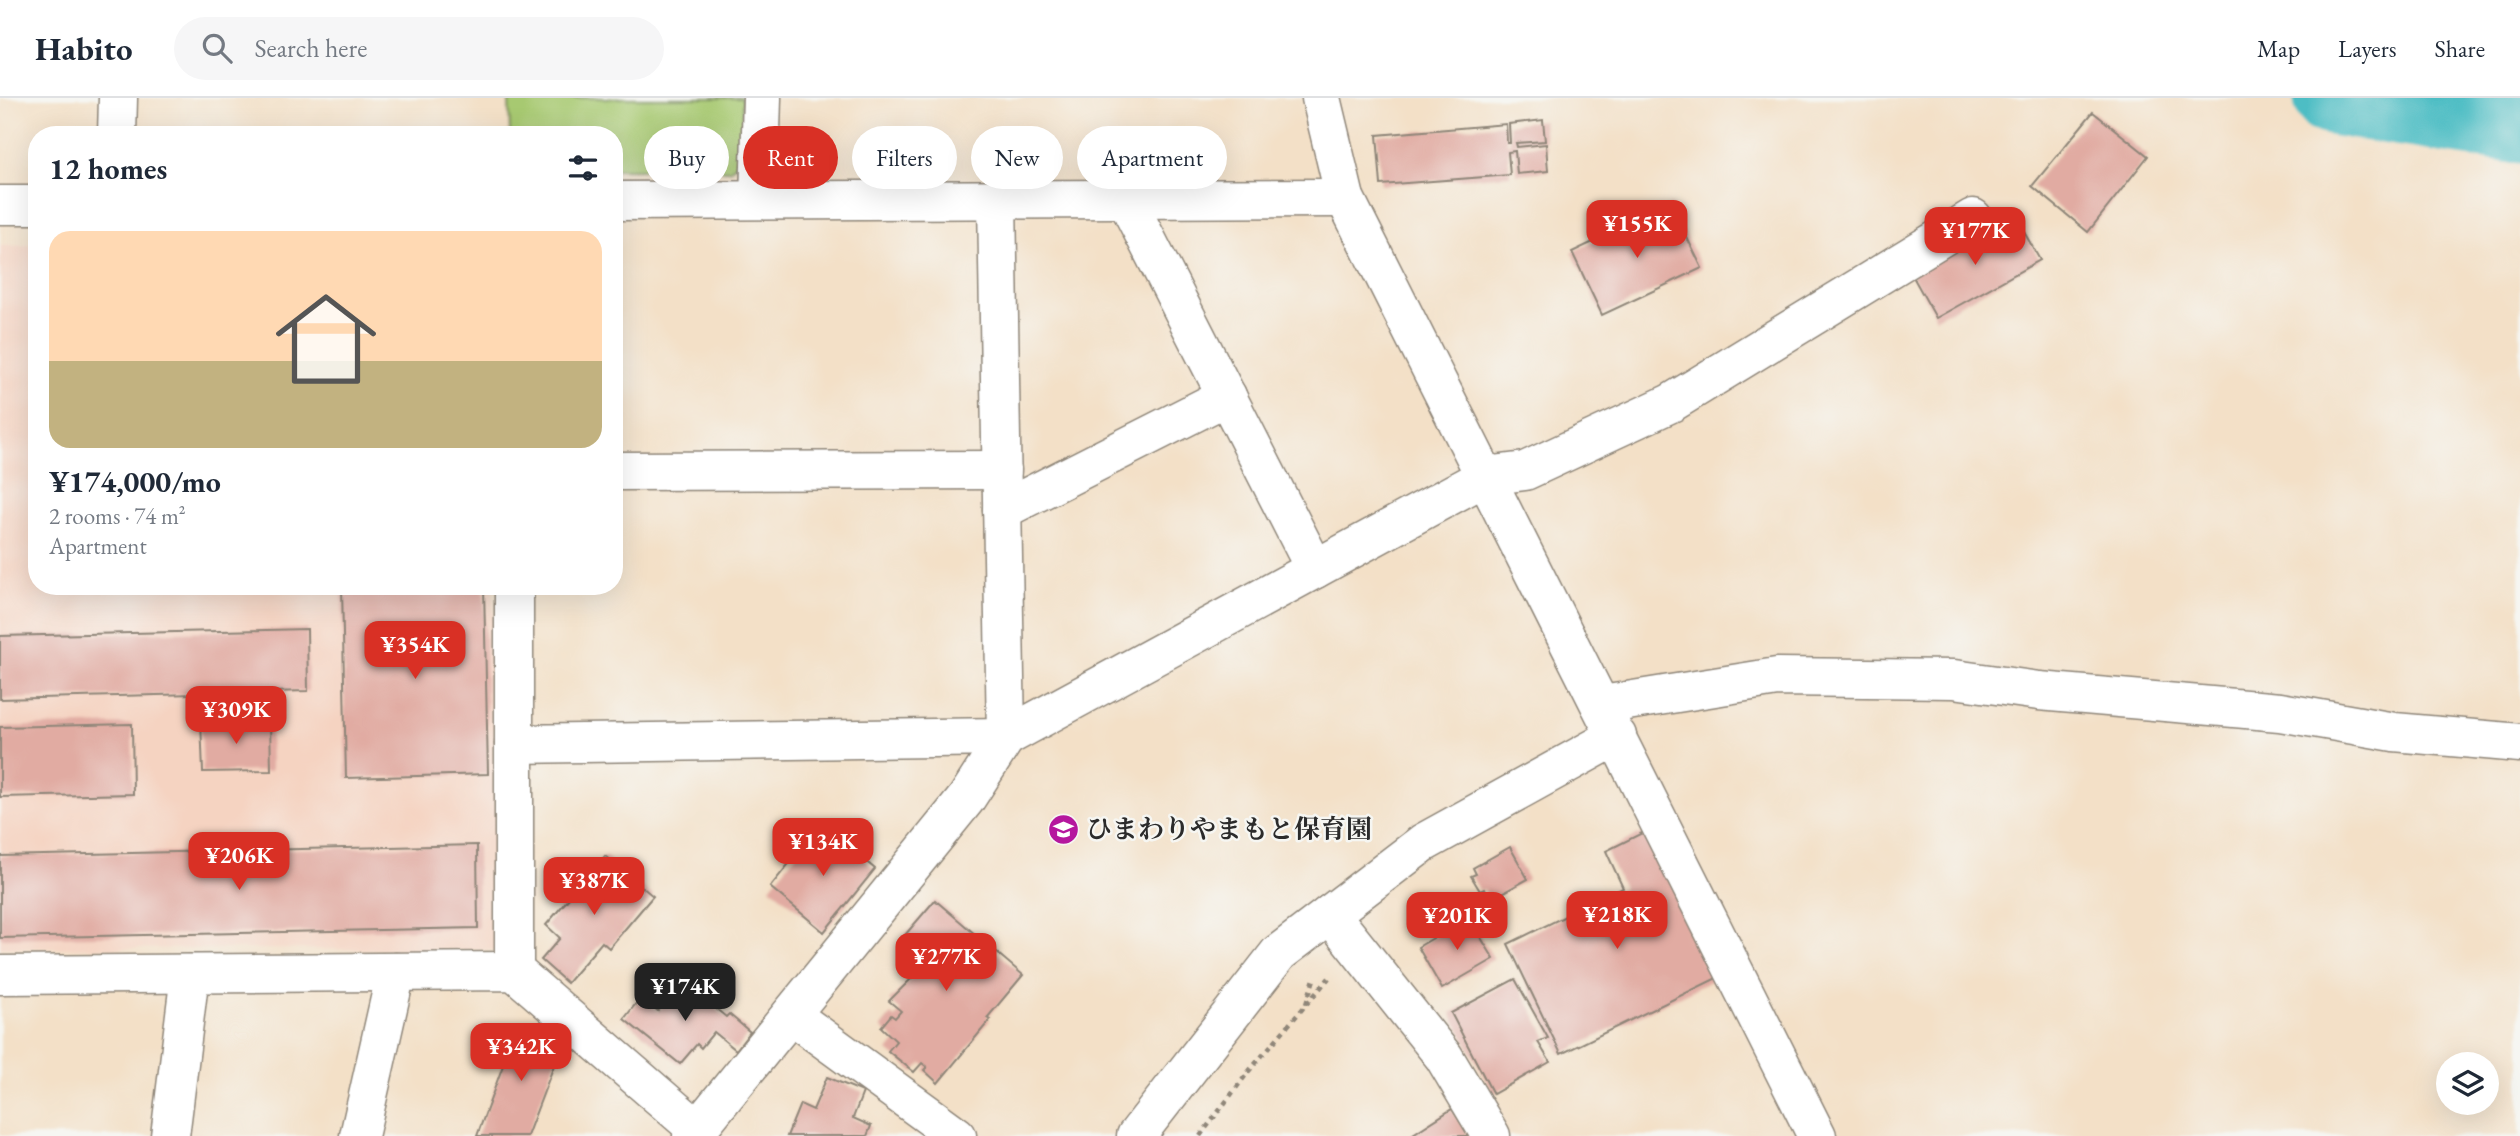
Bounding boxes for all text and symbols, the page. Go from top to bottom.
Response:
search box [174,17,664,80]
text: Habito [35,27,132,70]
icon: search [198,29,236,67]
text: Search here [254,31,367,65]
text: Map [2257,33,2300,64]
text: Layers [2338,33,2397,64]
text: Share [2435,33,2485,64]
chip: Buy [644,126,729,189]
chip: Rent [743,126,838,189]
chip: Filters [852,126,957,189]
chip: New [971,126,1063,189]
chip: Apartment [1077,126,1227,189]
text: 12 homes [49,149,167,188]
icon: filters [564,149,602,187]
pin: ¥155K [1588,200,1686,260]
text: ¥155K [1602,208,1672,238]
pin: ¥177K [1926,208,2024,267]
text: ¥177K [1940,215,2010,245]
icon: home [263,276,389,402]
text: ¥174,000/mo [49,462,221,501]
text: 2 rooms · 74 m² [49,501,186,531]
text: Apartment [49,531,147,561]
pin: ¥354K [366,622,464,681]
text: ¥354K [380,629,450,659]
pin: ¥309K [187,686,285,746]
text: ¥309K [201,694,271,724]
school or university icon: ひまわりやまもと保育園 [1046,812,1080,846]
place label: ひまわりやまもと保育園 [1086,812,1372,846]
pin: ¥134K [774,818,872,878]
text: ¥134K [788,826,858,856]
pin: ¥206K [190,832,288,892]
text: ¥206K [204,840,274,870]
pin: ¥387K [545,858,643,917]
text: ¥387K [559,865,629,895]
pin: ¥201K [1408,892,1506,952]
pin: ¥218K [1568,892,1666,951]
text: ¥218K [1582,899,1652,929]
text: ¥201K [1422,900,1492,930]
pin: ¥277K [897,934,995,993]
text: ¥277K [911,941,981,971]
pin: ¥174K [636,964,734,1023]
text: ¥174K [650,971,720,1001]
pin: ¥342K [472,1024,570,1083]
text: ¥342K [486,1031,556,1061]
map controls [2436,1052,2499,1115]
button: layers [2436,1052,2499,1115]

